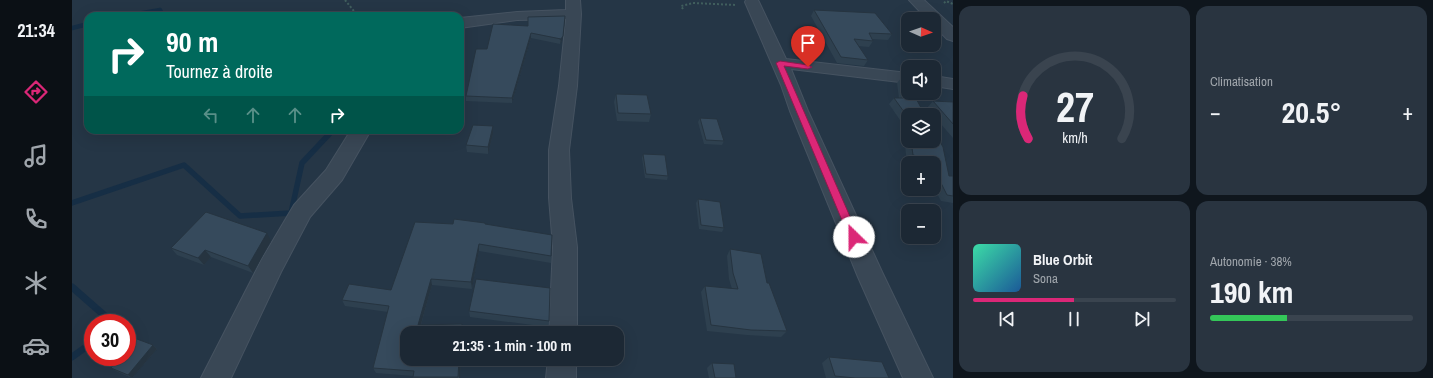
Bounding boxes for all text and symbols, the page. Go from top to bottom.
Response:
north arrow [901,12,941,52]
map controls [901,12,941,244]
text: 21:34 [17,18,55,43]
text: 90 m [166,23,218,61]
pin [791,26,825,67]
icon: right [100,28,152,80]
icon: arrive [797,32,819,54]
text: Tournez à droite [166,59,273,84]
button: sound [901,60,941,100]
text: Climatisation [1210,73,1273,90]
icon: directions [22,78,50,106]
text: 27 [1056,78,1093,134]
text: 20.5° [1282,92,1341,132]
text: − [1210,97,1221,127]
text: + [1402,97,1413,127]
icon: left [200,104,222,126]
icon: ahead [242,104,264,126]
icon: ahead [284,104,306,126]
icon: right [326,104,348,126]
button: layers [901,108,941,148]
text: km/h [1062,127,1087,146]
icon: music [22,142,50,170]
button: + [901,156,941,196]
button: − [901,204,941,244]
icon: phone [22,205,50,233]
position arrow [833,216,875,258]
text: Blue Orbit [1033,249,1092,270]
text: Autonomie · 38% [1210,253,1292,270]
icon: climate [22,269,50,297]
text: Sona [1033,270,1058,287]
text: 190 km [1210,272,1293,312]
icon: previous [996,308,1018,330]
icon: pause [1063,308,1085,330]
icon: next [1131,308,1153,330]
speed limit sign: 30 [84,314,136,366]
icon: car [22,332,50,360]
text: 21:35 · 1 min · 100 m [453,335,571,356]

